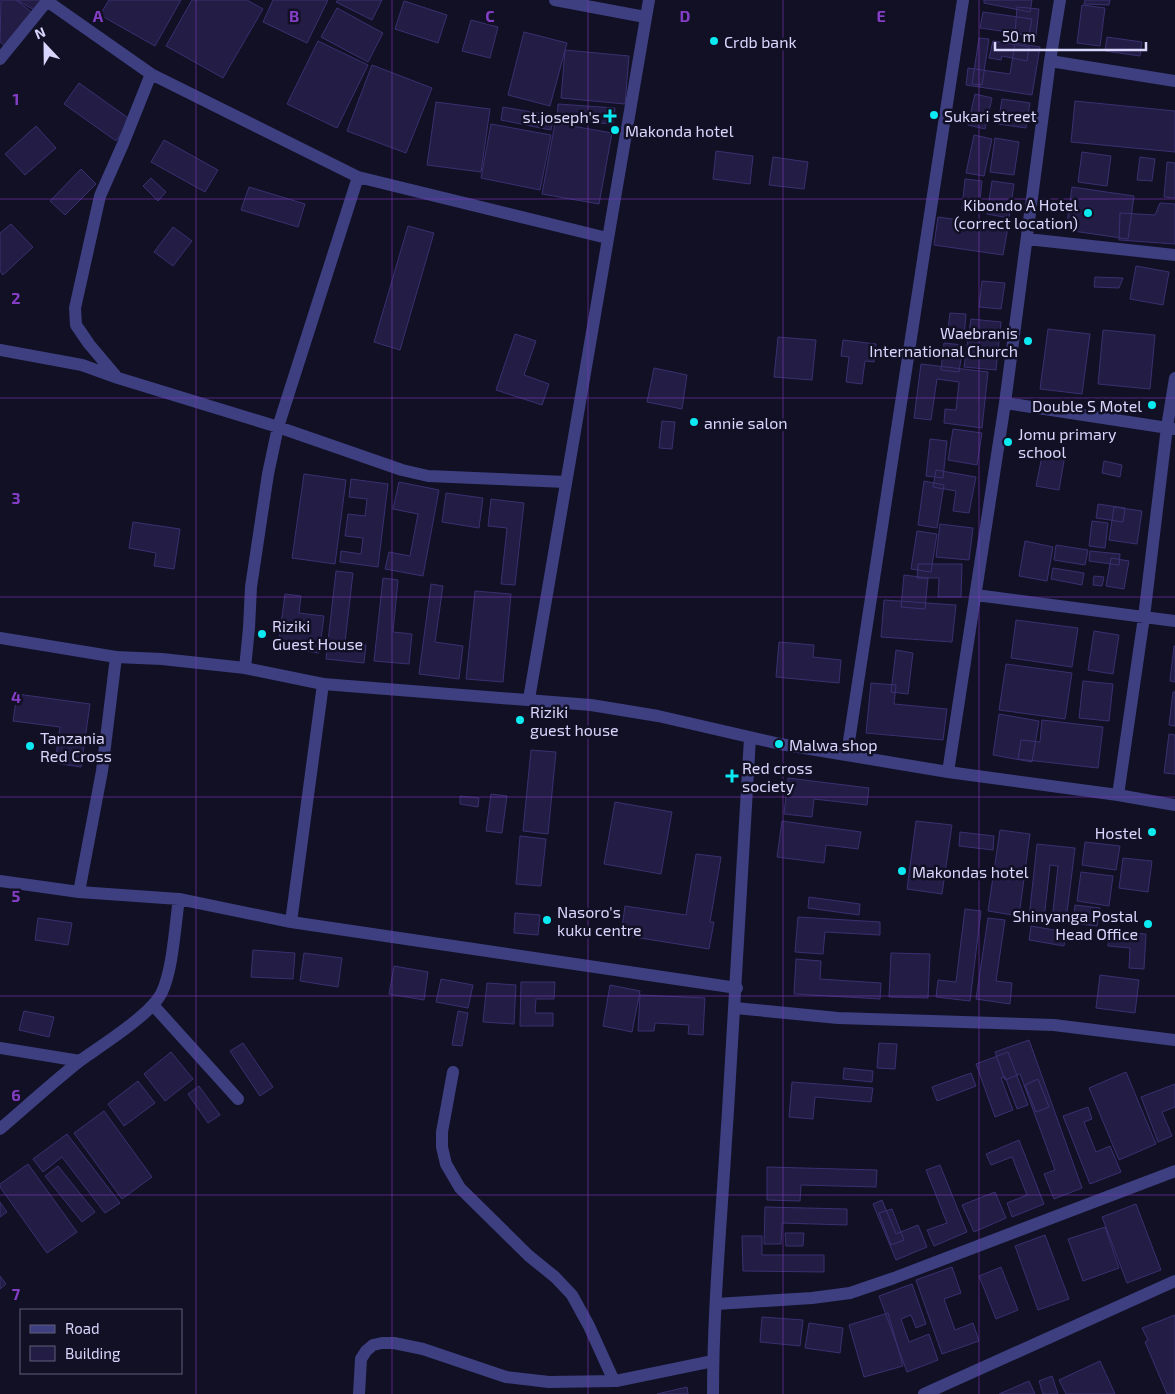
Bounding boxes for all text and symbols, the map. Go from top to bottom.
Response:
text: A [93,6,104,25]
text: B [289,6,299,25]
text: C [485,6,495,25]
text: D [680,6,691,25]
text: E [876,6,886,25]
north arrow [20,20,70,70]
scale bar [995,20,1146,52]
text: N [32,23,48,42]
text: 50 m [1002,27,1036,45]
place label: Crdb bank [724,32,797,51]
marker: Crdb bank [708,35,720,47]
text: 1 [13,89,19,108]
place label: Sukari street [944,106,1037,125]
place label: st.joseph's [522,107,600,127]
marker: Sukari street [928,109,940,121]
marker: st.joseph's [604,110,616,122]
place label: Makonda hotel [625,121,734,140]
marker: Makonda hotel [609,124,621,136]
place label: Kibondo A Hotel (correct location) [954,195,1078,232]
marker: Kibondo A Hotel (correct location) [1082,207,1094,219]
text: 2 [11,288,21,307]
place label: Waebranis International Church [869,323,1018,360]
marker: Waebranis International Church [1022,335,1034,347]
place label: Double S Motel [1032,396,1142,415]
marker: Double S Motel [1146,399,1158,411]
place label: annie salon [704,413,788,432]
marker: annie salon [688,416,700,428]
place label: Jomu primary school [1018,424,1117,461]
marker: Jomu primary school [1002,436,1014,448]
text: 3 [11,488,21,507]
place label: Riziki Guest House [272,616,363,653]
marker: Riziki Guest House [256,628,268,640]
text: 4 [11,687,21,706]
place label: Riziki guest house [530,702,619,739]
marker: Riziki guest house [514,714,526,726]
place label: Tanzania Red Cross [40,728,112,765]
place label: Malwa shop [789,735,878,754]
marker: Malwa shop [773,738,785,750]
marker: Tanzania Red Cross [24,740,36,752]
place label: Red cross society [742,758,813,795]
marker: Red cross society [726,770,738,782]
place label: Hostel [1095,823,1142,842]
marker: Hostel [1146,826,1158,838]
place label: Makondas hotel [912,862,1029,881]
marker: Makondas hotel [896,865,908,877]
text: 5 [12,886,21,905]
place label: Nasoro's kuku centre [557,902,642,939]
place label: Shinyanga Postal Head Office [1013,906,1138,943]
marker: Nasoro's kuku centre [541,914,553,926]
marker: Shinyanga Postal Head Office [1142,918,1154,930]
text: 6 [11,1085,21,1104]
text: 7 [12,1284,21,1303]
legend [20,1309,182,1374]
text: Road [65,1319,100,1337]
text: Building [65,1344,121,1362]

